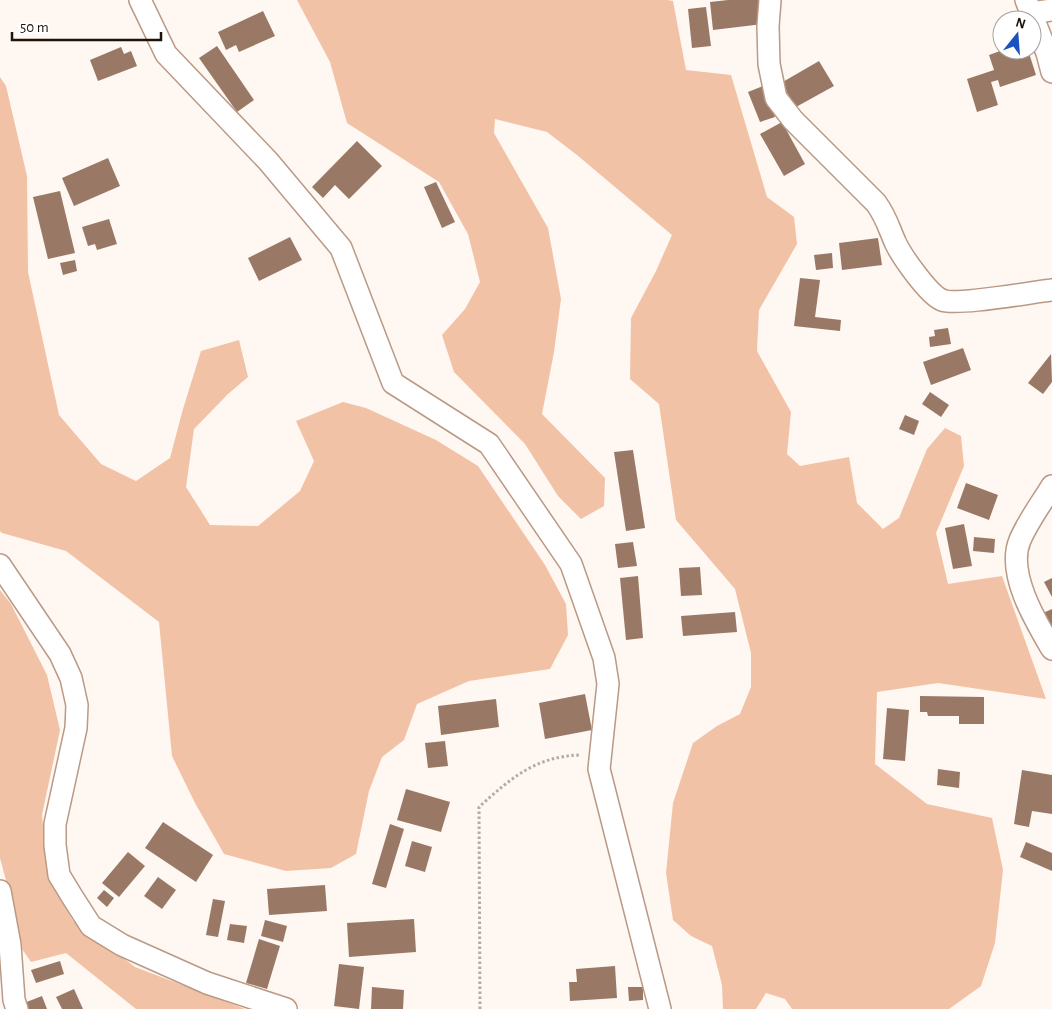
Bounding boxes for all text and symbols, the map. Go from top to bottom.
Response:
scale bar [12,10,161,42]
north arrow [992,10,1042,60]
text: N [1014,15,1027,32]
text: 50 m [20,20,49,35]

